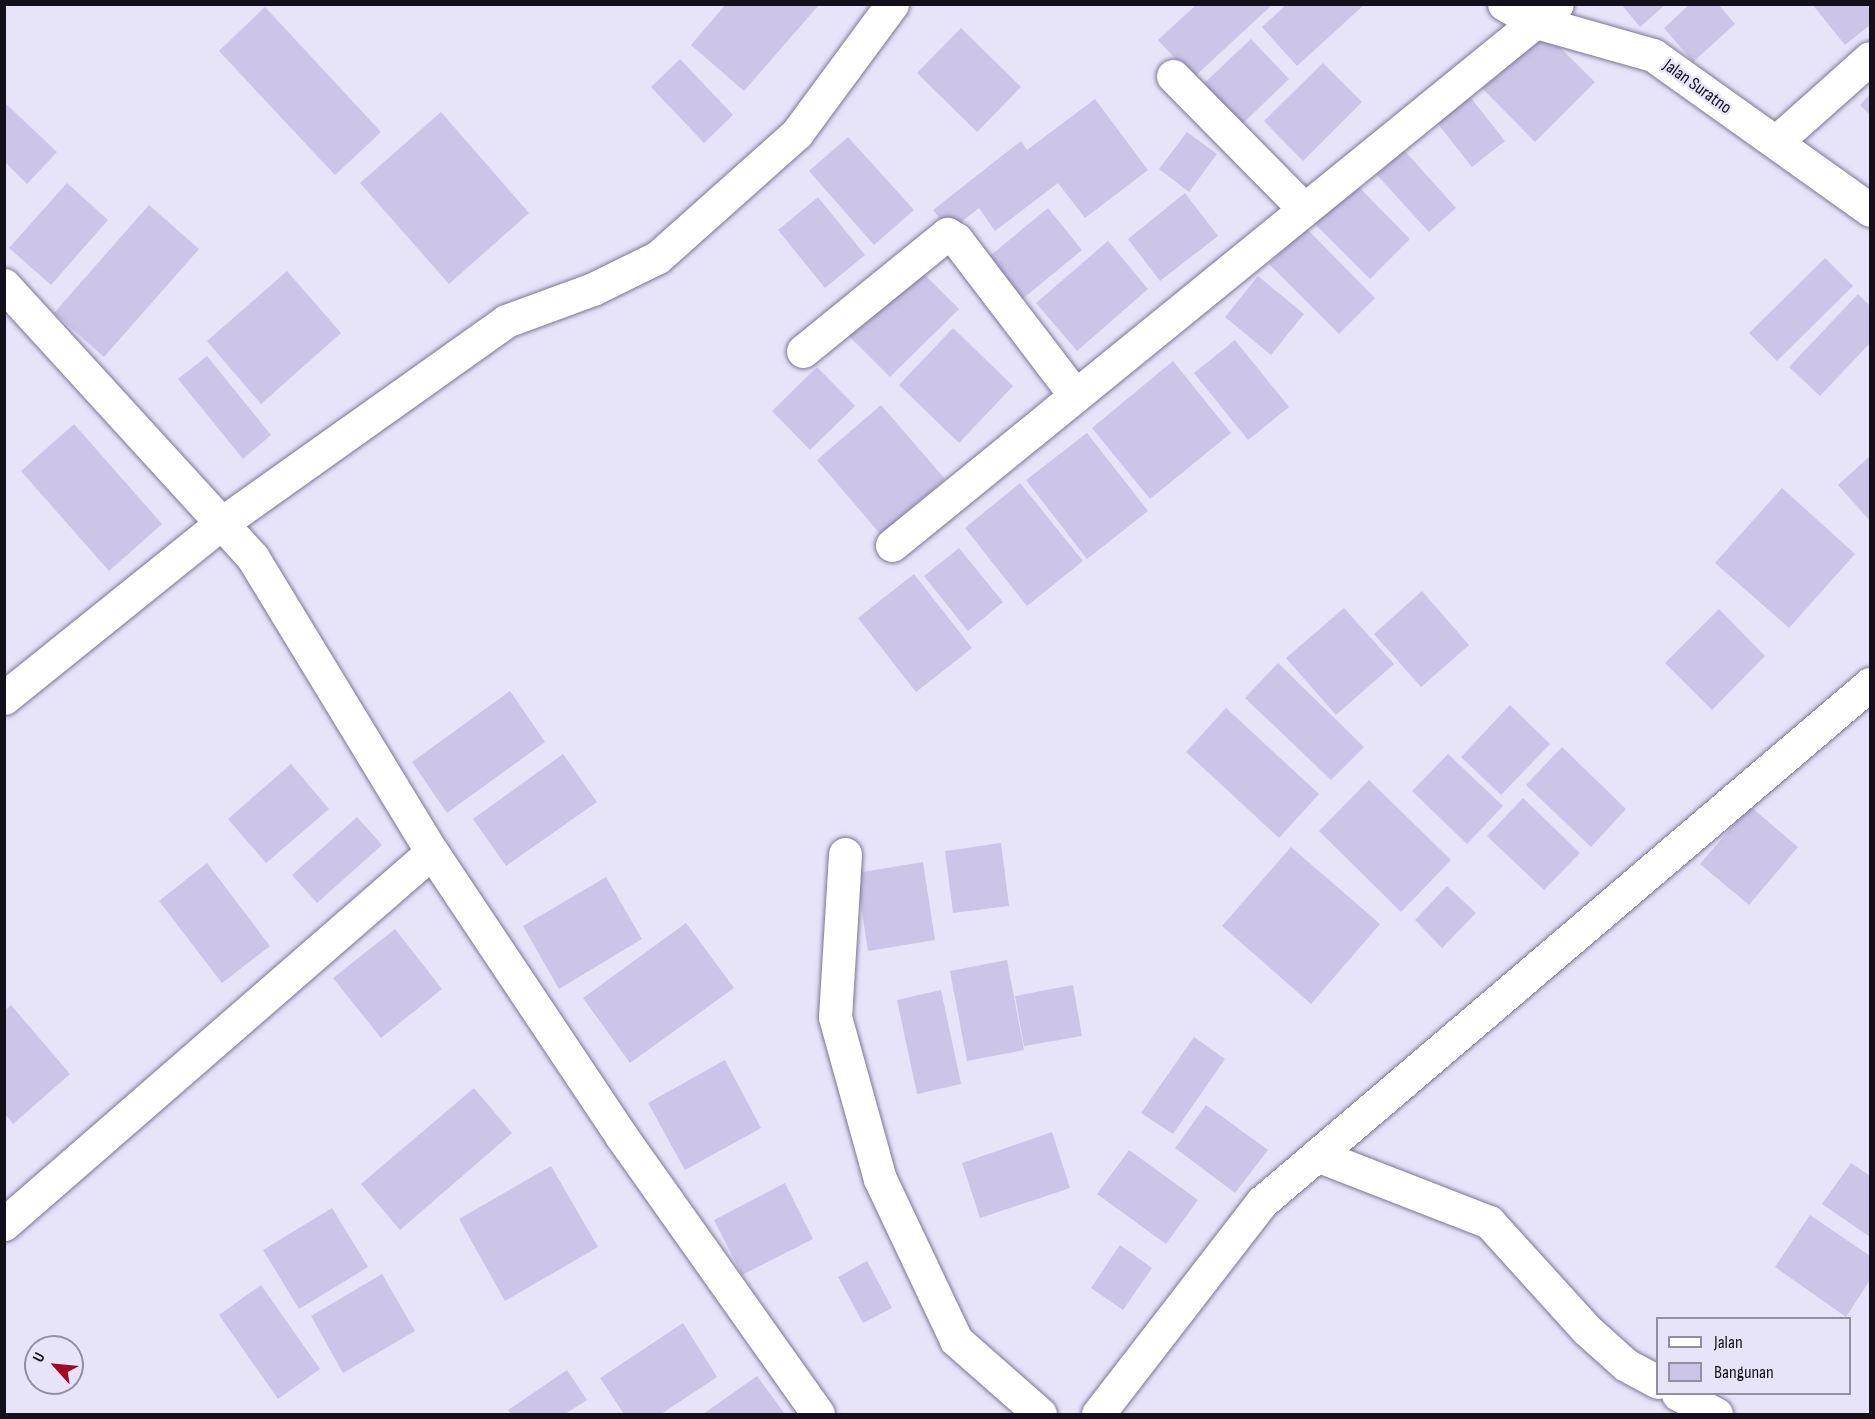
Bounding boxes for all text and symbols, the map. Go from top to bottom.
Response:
street label: Jalan Suratno [1659,55,1735,119]
legend [1656,1317,1851,1395]
text: Jalan [1714,1332,1743,1353]
north arrow [24,1335,84,1395]
text: U [29,1349,50,1366]
text: Bangunan [1714,1362,1774,1383]

